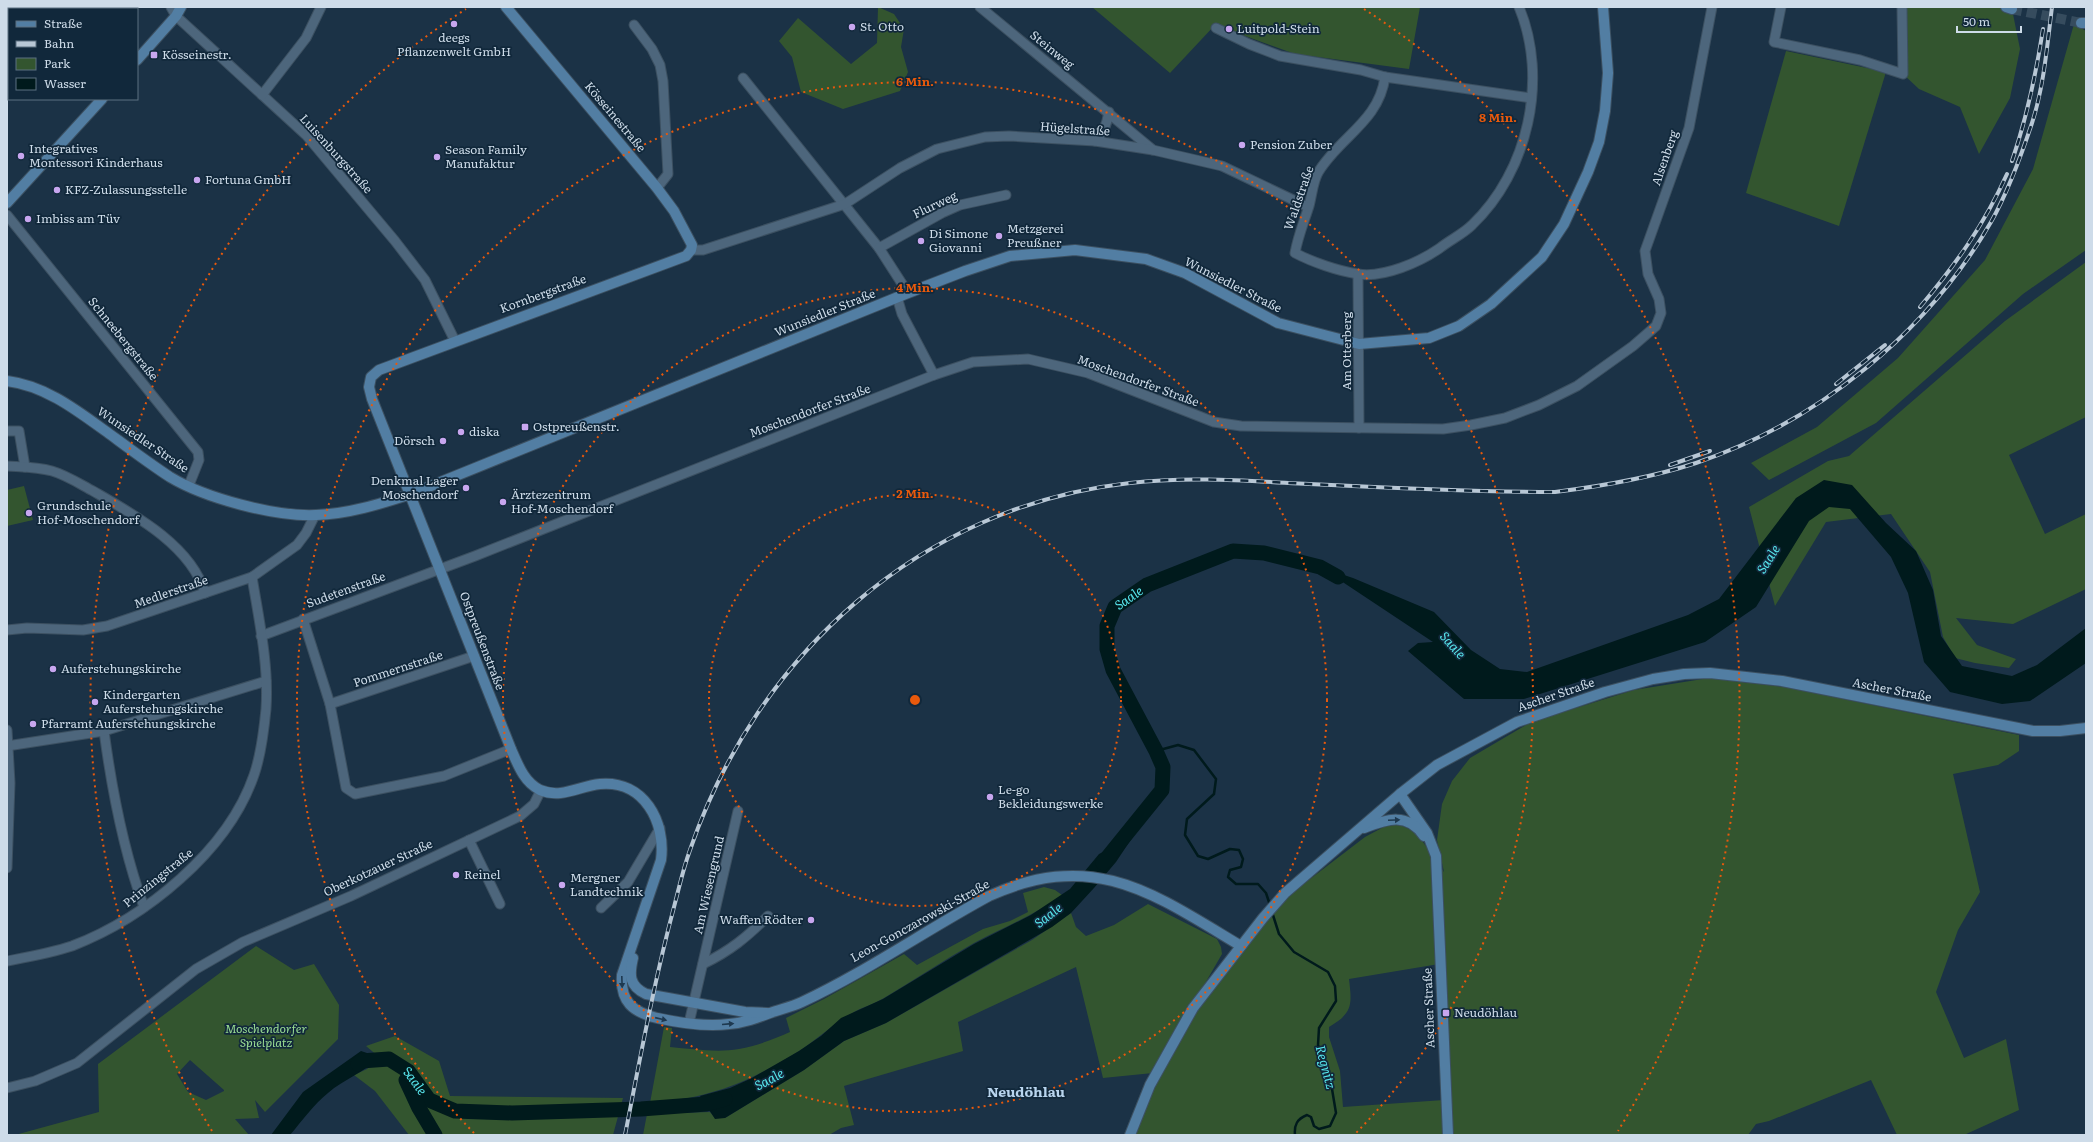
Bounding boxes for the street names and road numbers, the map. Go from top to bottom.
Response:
street label: Steinweg [1027,26,1079,73]
street label: Kösseinestraße [581,77,651,155]
street label: Luisenburgstraße [296,110,377,197]
street label: Hügelstraße [1039,117,1111,139]
street label: Alsenberg [1646,127,1682,188]
street label: Waldstraße [1279,163,1317,232]
street label: Flurweg [909,186,960,222]
street label: Wunsiedler Straße [1182,252,1285,316]
street label: Kornbergstraße [497,269,588,317]
street label: Wunsiedler Straße [772,284,878,341]
street label: Schneebergstraße [84,293,163,384]
street label: Am Otterberg [1337,311,1355,390]
street label: Moschendorfer Straße [1075,350,1202,410]
street label: Moschendorfer Straße [746,379,873,441]
street label: Wunsiedler Straße [94,402,193,477]
street label: Sudetenstraße [304,566,388,612]
street label: Medlerstraße [131,570,210,612]
street label: Ostpreußenstraße [456,589,510,692]
street label: Pommernstraße [351,645,445,691]
street label: Ascher Straße [1515,672,1597,716]
street label: Ascher Straße [1851,673,1933,706]
street label: Am Wiesengrund [688,833,728,936]
street label: Oberkotzauer Straße [320,834,435,900]
street label: Prinzingstraße [118,843,196,911]
street label: Leon-Gonczarowski-Straße [847,874,992,966]
street label: Ascher Straße [1418,968,1438,1049]

